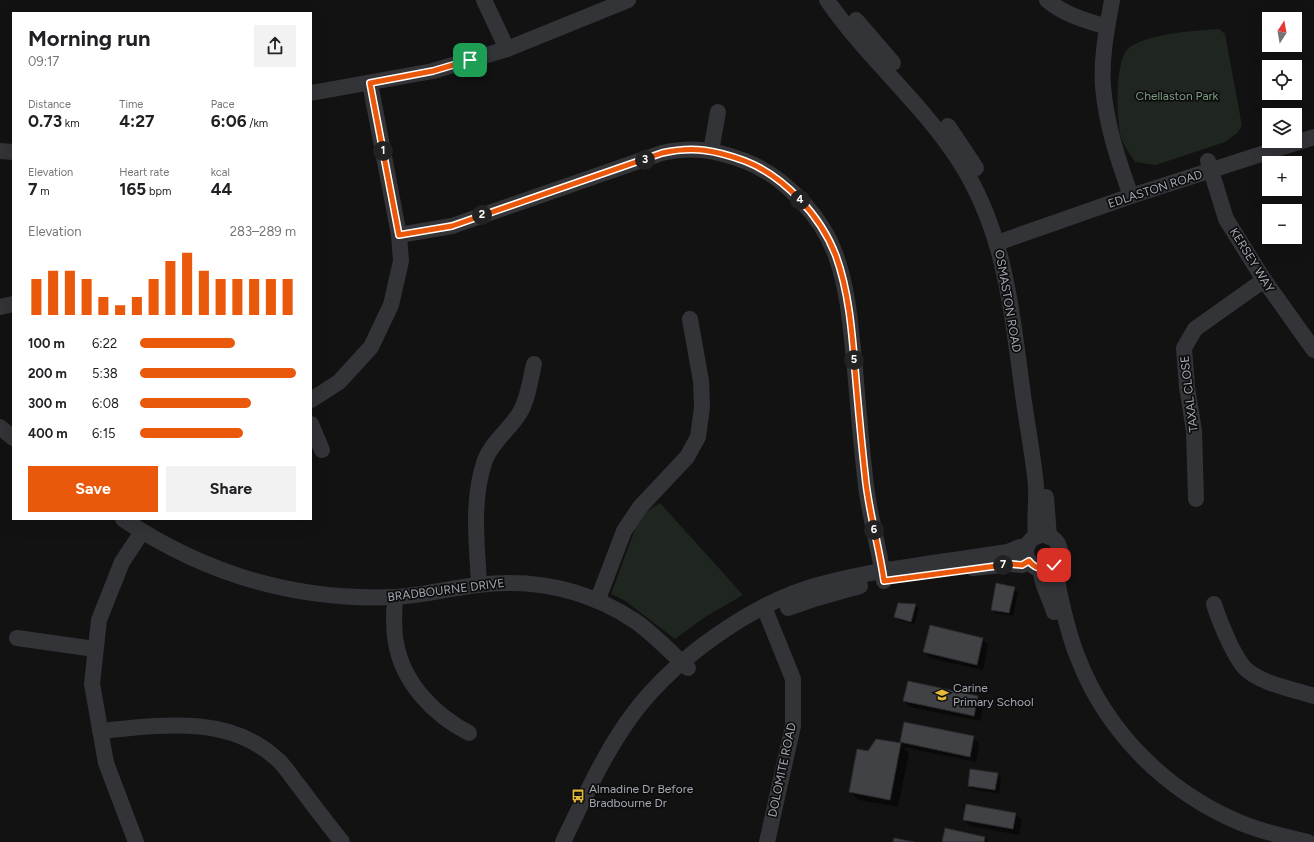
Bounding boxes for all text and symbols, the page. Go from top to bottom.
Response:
north arrow [1262,12,1302,52]
map controls [1262,12,1302,244]
text: Morning run [28,25,151,52]
button: share [254,25,296,67]
pin [453,43,487,77]
icon: arrive [459,49,481,71]
text: 09:17 [28,54,59,69]
button: locate [1262,60,1302,100]
park label: Chellaston Park [1136,89,1219,103]
text: Distance [28,98,71,111]
text: Time [119,98,143,111]
text: Pace [211,98,234,111]
button: layers [1262,108,1302,148]
text: 0.73 [28,111,62,131]
text: 4:27 [119,111,155,131]
text: 6:06 [211,111,247,131]
text: km [62,117,80,130]
text: /km [247,117,268,130]
pin: 1 [373,141,393,161]
text: 1 [381,144,385,157]
pin: 3 [635,150,655,170]
text: 3 [642,153,648,166]
button: + [1262,156,1302,196]
text: Elevation [28,166,73,179]
text: Heart rate [119,166,169,179]
text: kcal [211,166,230,179]
street label: EDLASTON ROAD [1106,167,1204,211]
text: 7 [28,179,37,199]
text: 165 [119,179,146,199]
text: 44 [211,179,232,199]
text: m [37,185,50,198]
text: bpm [146,185,171,198]
pin: 4 [790,190,810,210]
text: 4 [797,193,803,206]
button: − [1262,204,1302,244]
pin: 2 [472,205,492,225]
text: 2 [479,208,485,221]
text: Elevation [28,224,81,239]
text: 283–289 m [230,224,296,239]
street label: KERSEY WAY [1227,225,1278,295]
street label: OSMASTON ROAD [992,249,1024,353]
text: 100 m [28,336,65,351]
text: 6:22 [92,336,117,351]
pin: 5 [844,350,864,370]
text: 5 [851,353,857,366]
street label: TAXAL CLOSE [1177,355,1201,433]
text: 200 m [28,366,67,381]
text: 5:38 [92,366,118,381]
text: 300 m [28,396,67,411]
text: 6:08 [92,396,119,411]
text: 400 m [28,426,68,441]
text: 6:15 [92,426,116,441]
button: Save [28,466,158,512]
button: Share [166,466,296,512]
pin: 6 [864,520,884,540]
text: 6 [871,523,877,536]
pin [1037,548,1071,582]
icon: check [1043,554,1065,576]
pin: 7 [993,555,1013,575]
text: 7 [1000,558,1006,571]
street label: BRADBOURNE DRIVE [387,576,505,604]
place label: Carine Primary School [953,681,1034,709]
school or university icon: Carine Primary School [934,687,950,703]
street label: DOLOMITE ROAD [765,721,799,819]
place label: Almadine Dr Before Bradbourne Dr [589,782,694,810]
bus stop icon: Almadine Dr Before Bradbourne Dr [570,788,586,804]

